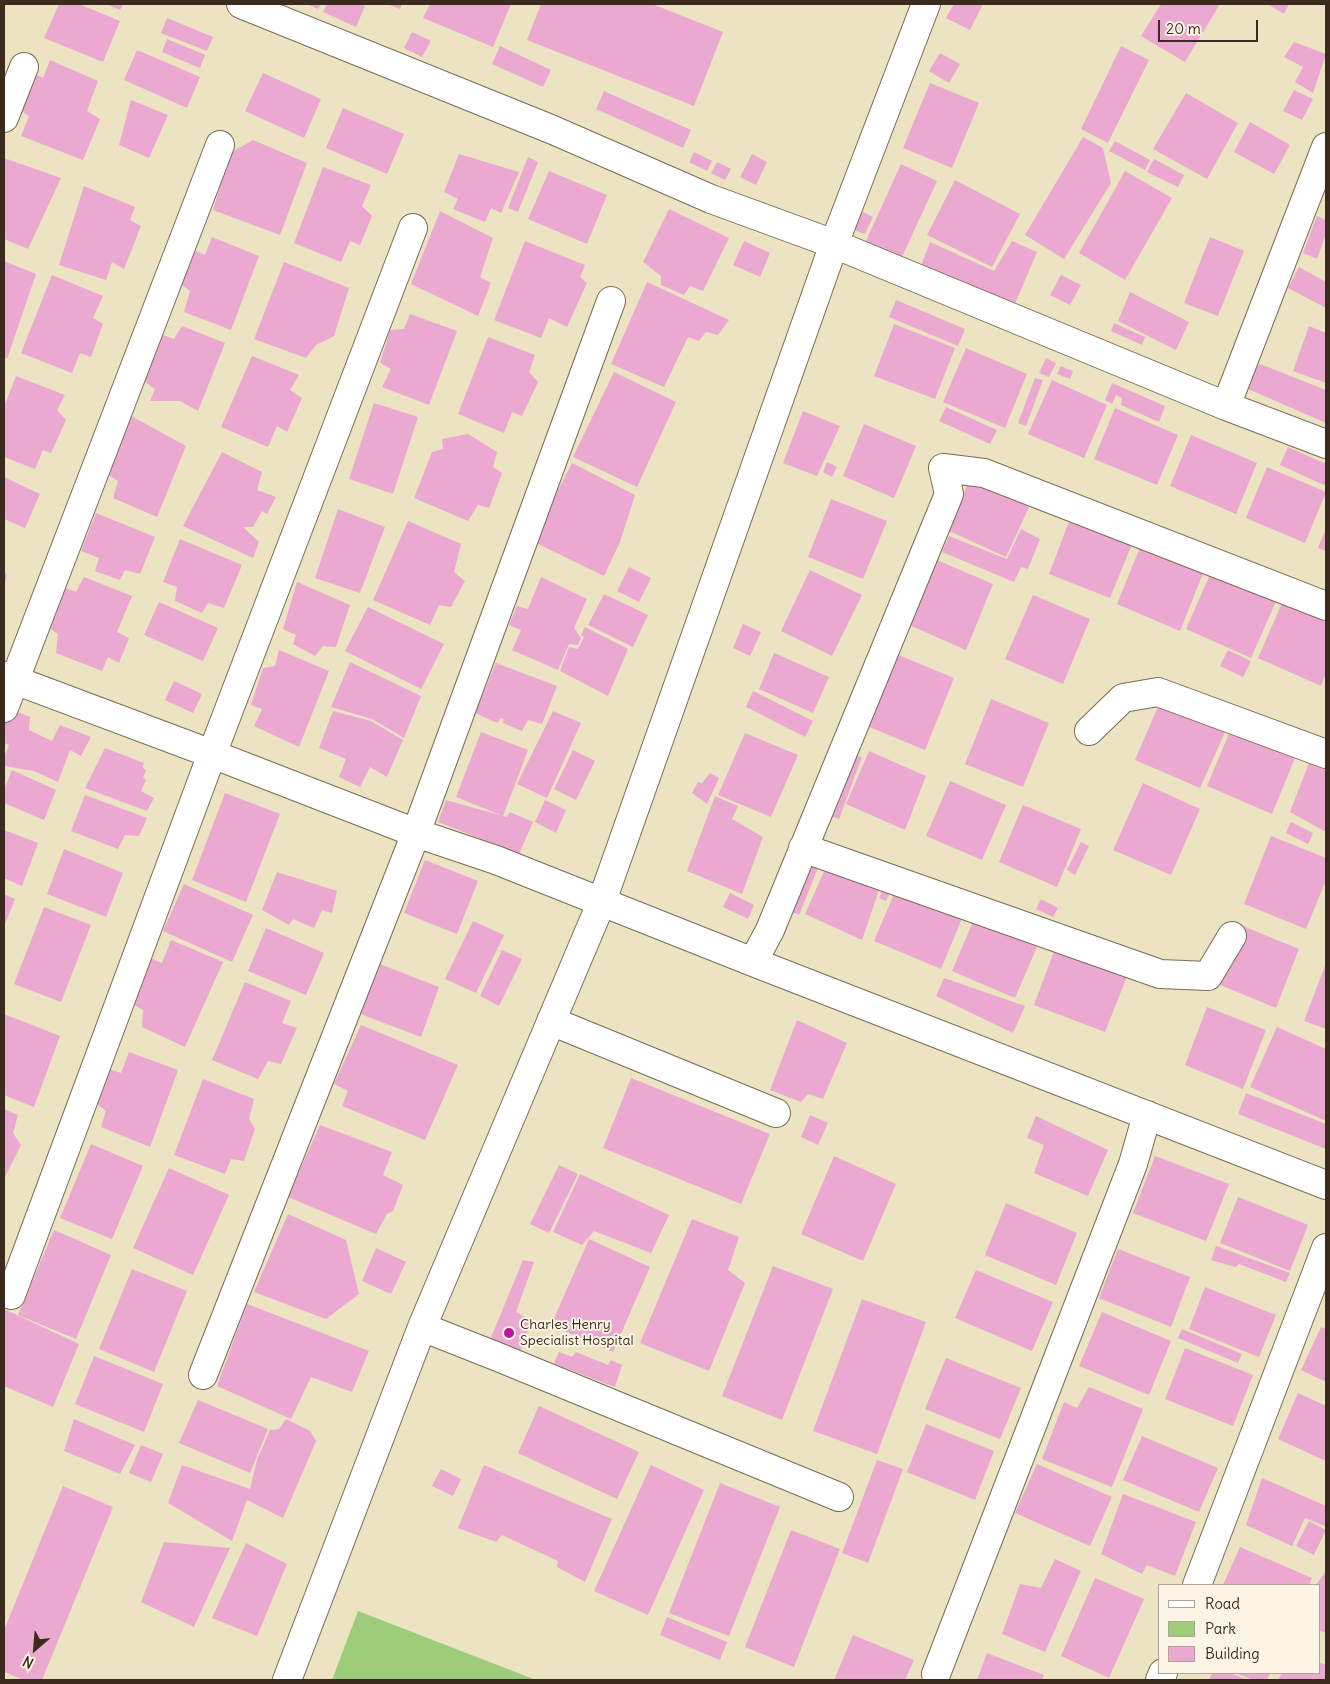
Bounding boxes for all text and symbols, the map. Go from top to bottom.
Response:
scale bar [1160,10,1260,42]
text: 20 m [1166,19,1201,38]
place label: Charles Henry Specialist Hospital [520,1317,634,1350]
marker: Charles Henry Specialist Hospital [502,1326,516,1340]
legend [1158,1584,1320,1674]
text: Road [1205,1594,1240,1613]
text: Park [1205,1619,1236,1638]
north arrow [10,1624,60,1674]
text: Building [1205,1644,1260,1663]
text: N [20,1652,37,1673]

